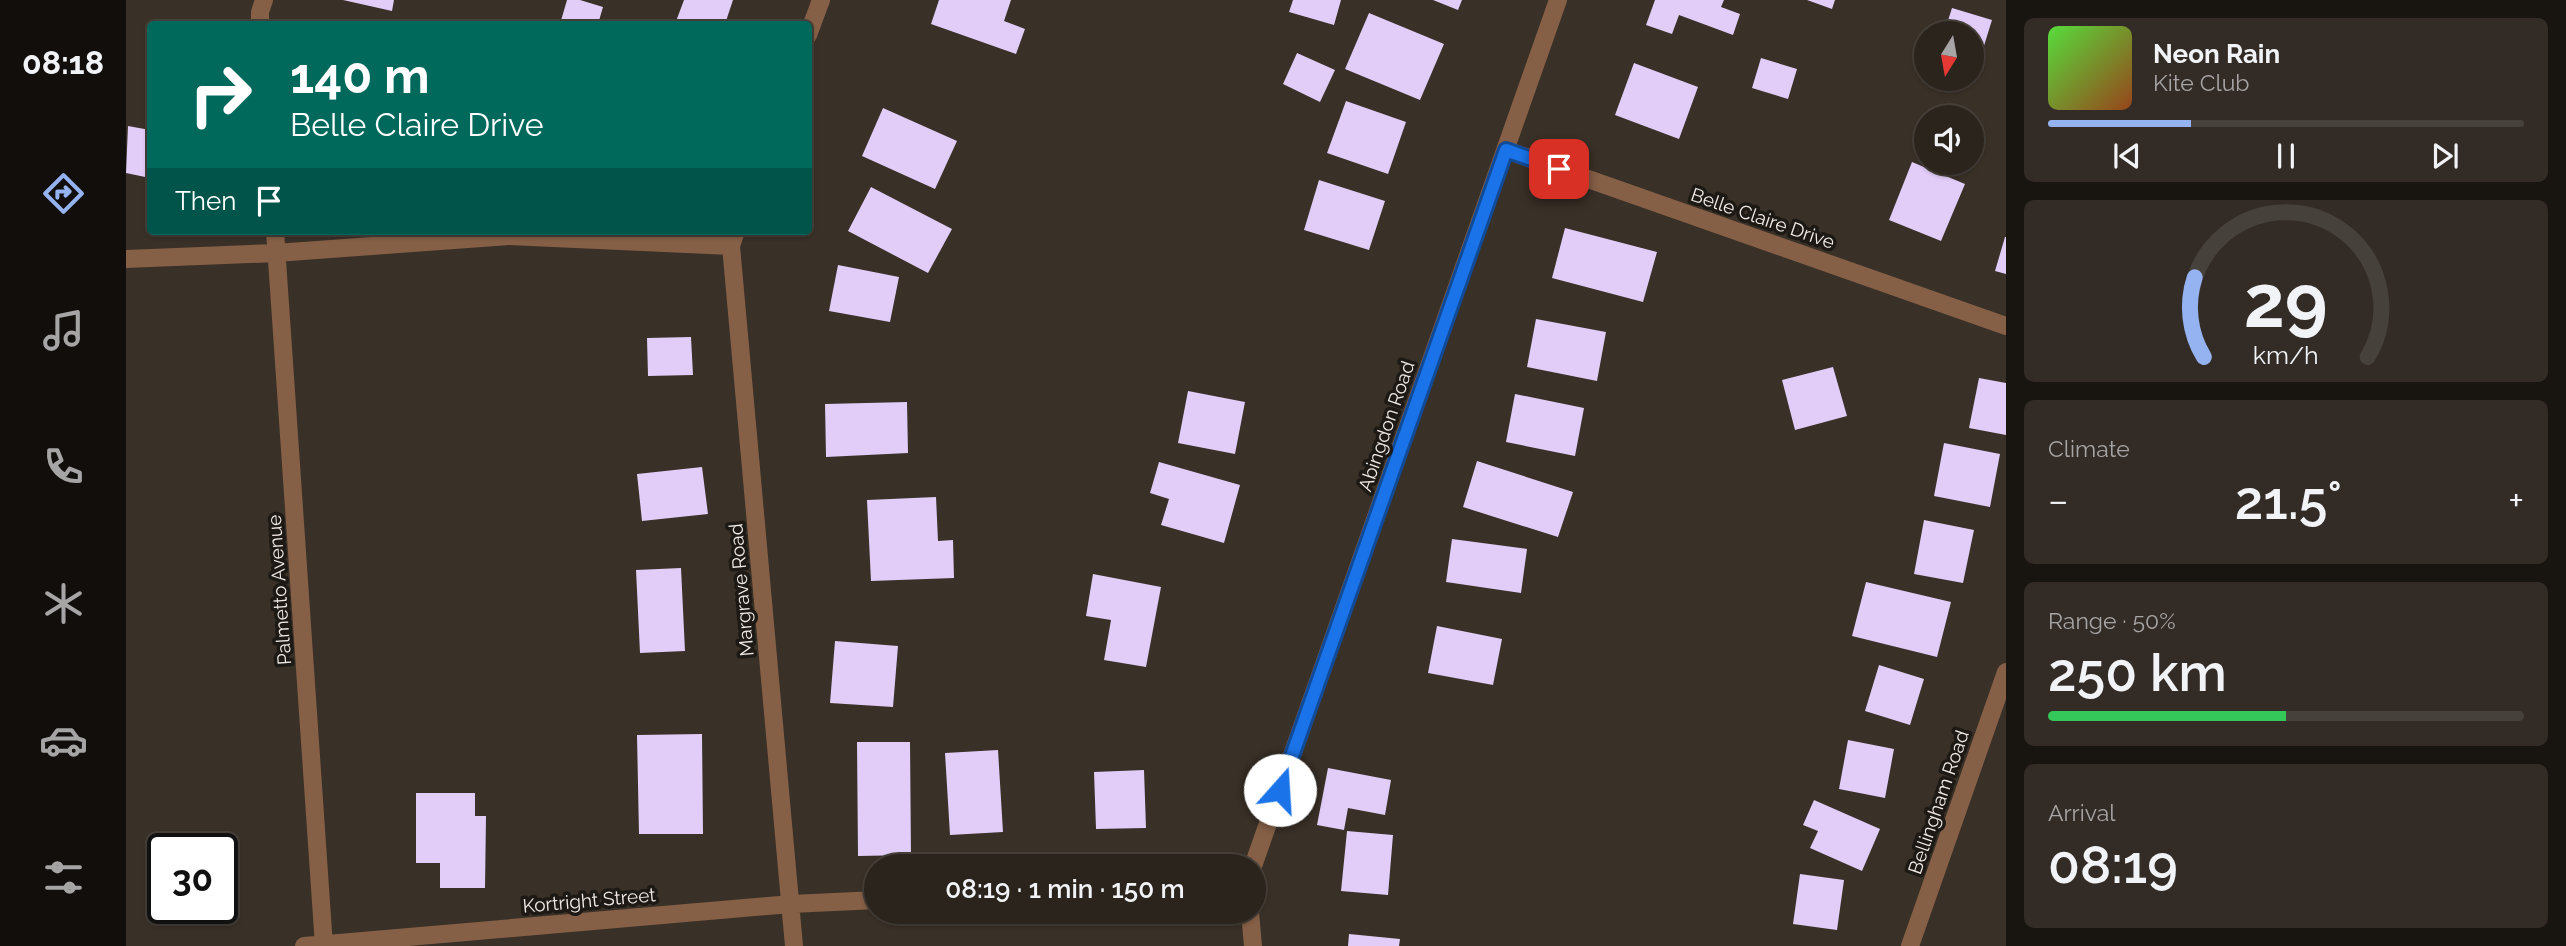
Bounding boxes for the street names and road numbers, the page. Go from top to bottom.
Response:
street label: Belle Claire Drive [1688,183,1838,253]
street label: Abingdon Road [1353,358,1419,494]
street label: Palmetto Avenue [263,514,295,666]
street label: Margrave Road [724,523,758,657]
street label: Bellingham Road [1903,727,1973,877]
street label: Kortright Street [522,883,657,917]

